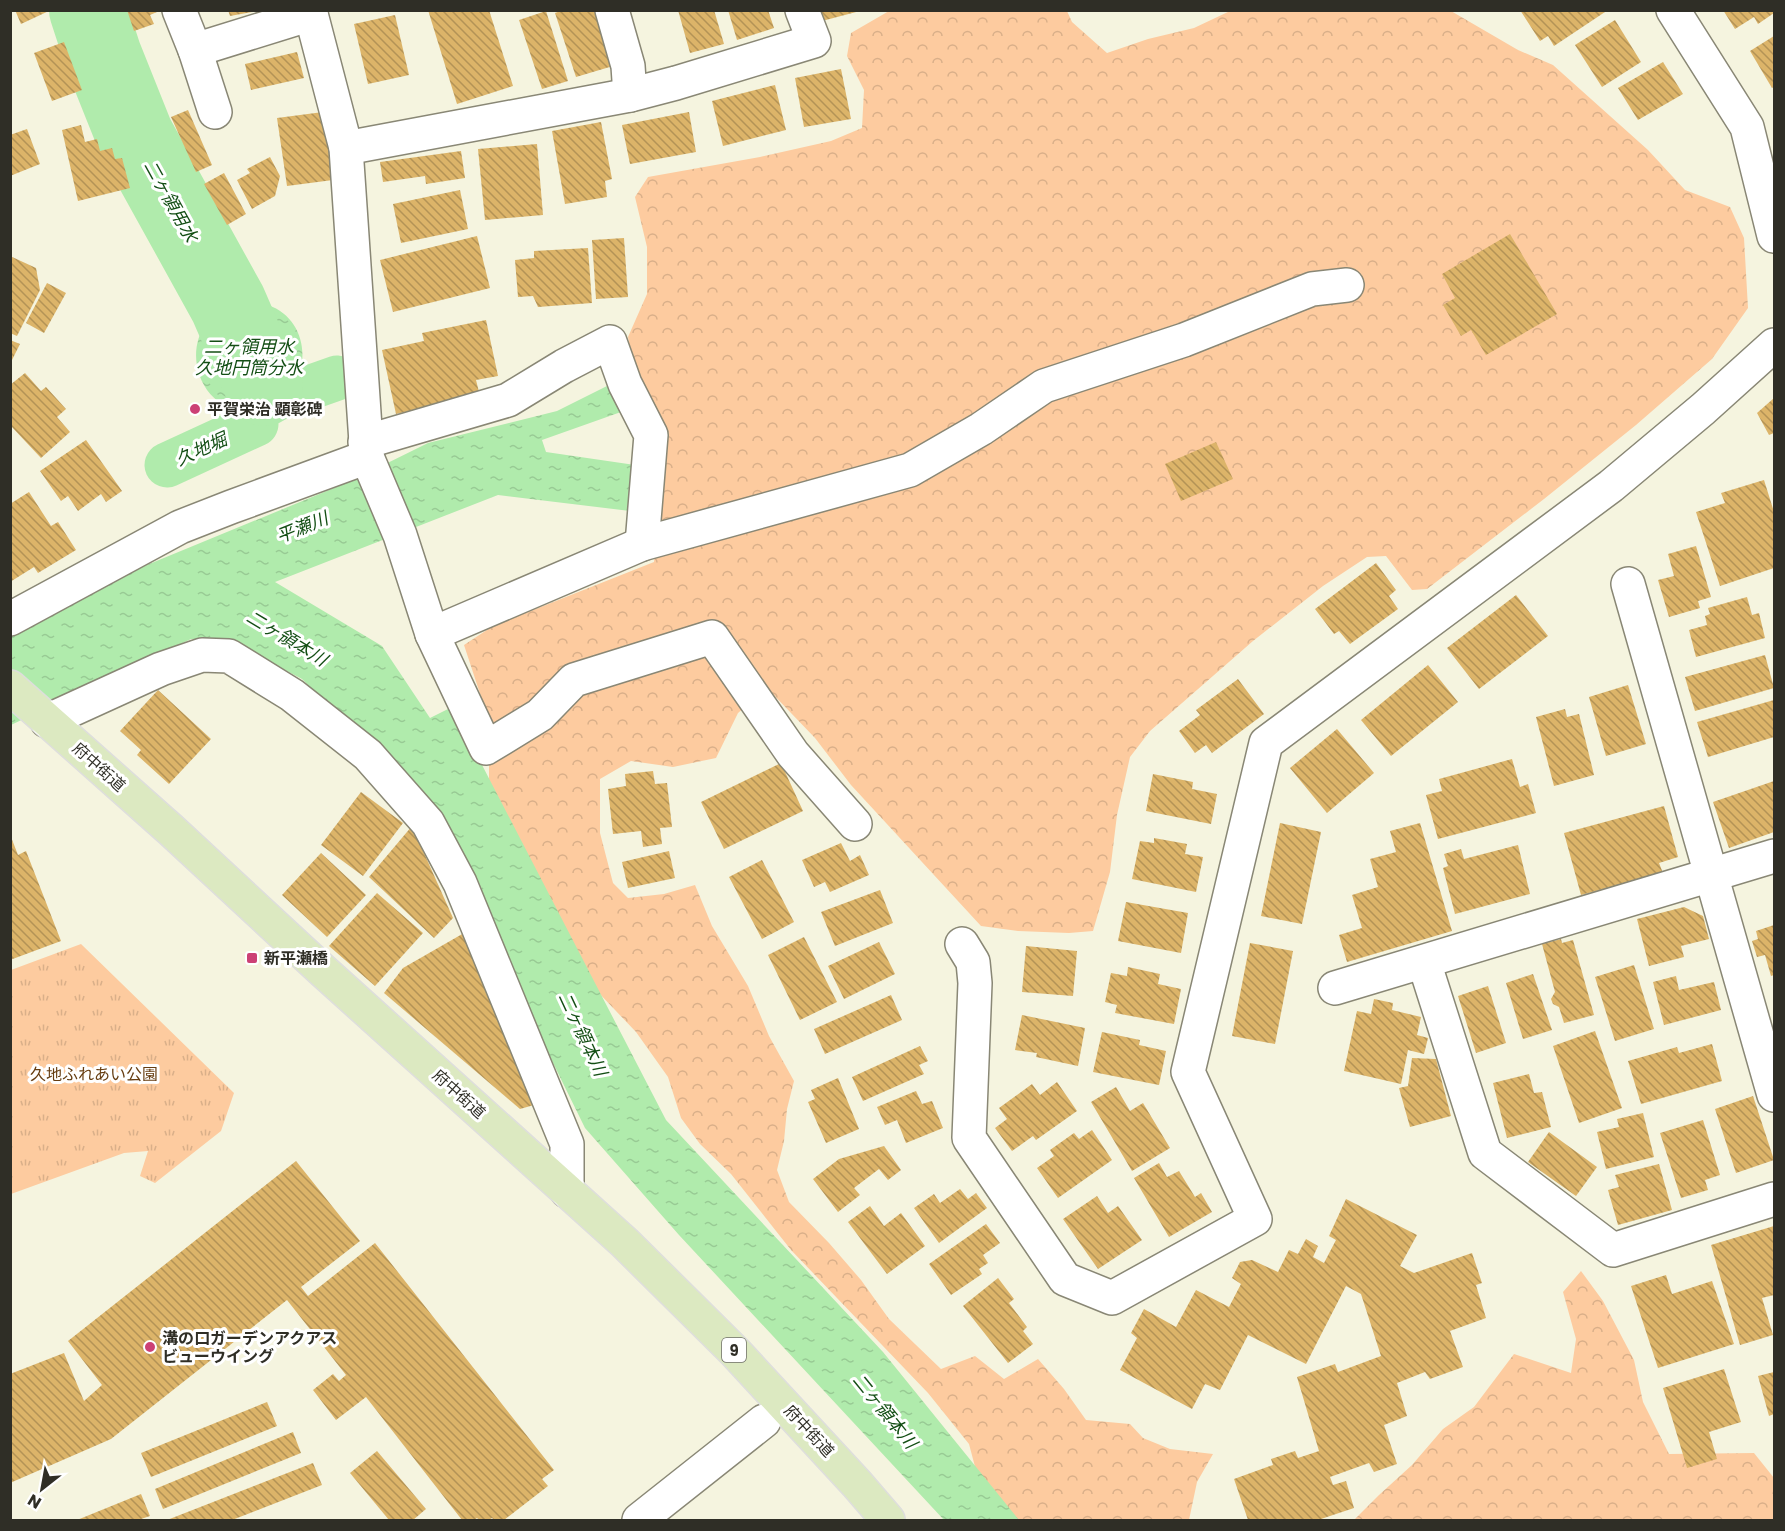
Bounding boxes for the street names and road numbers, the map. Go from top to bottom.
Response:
street label: 府中街道 [68,737,130,797]
street label: 府中街道 [428,1064,490,1124]
road number: 9 [722,1338,746,1362]
street label: 府中街道 [779,1400,839,1462]

